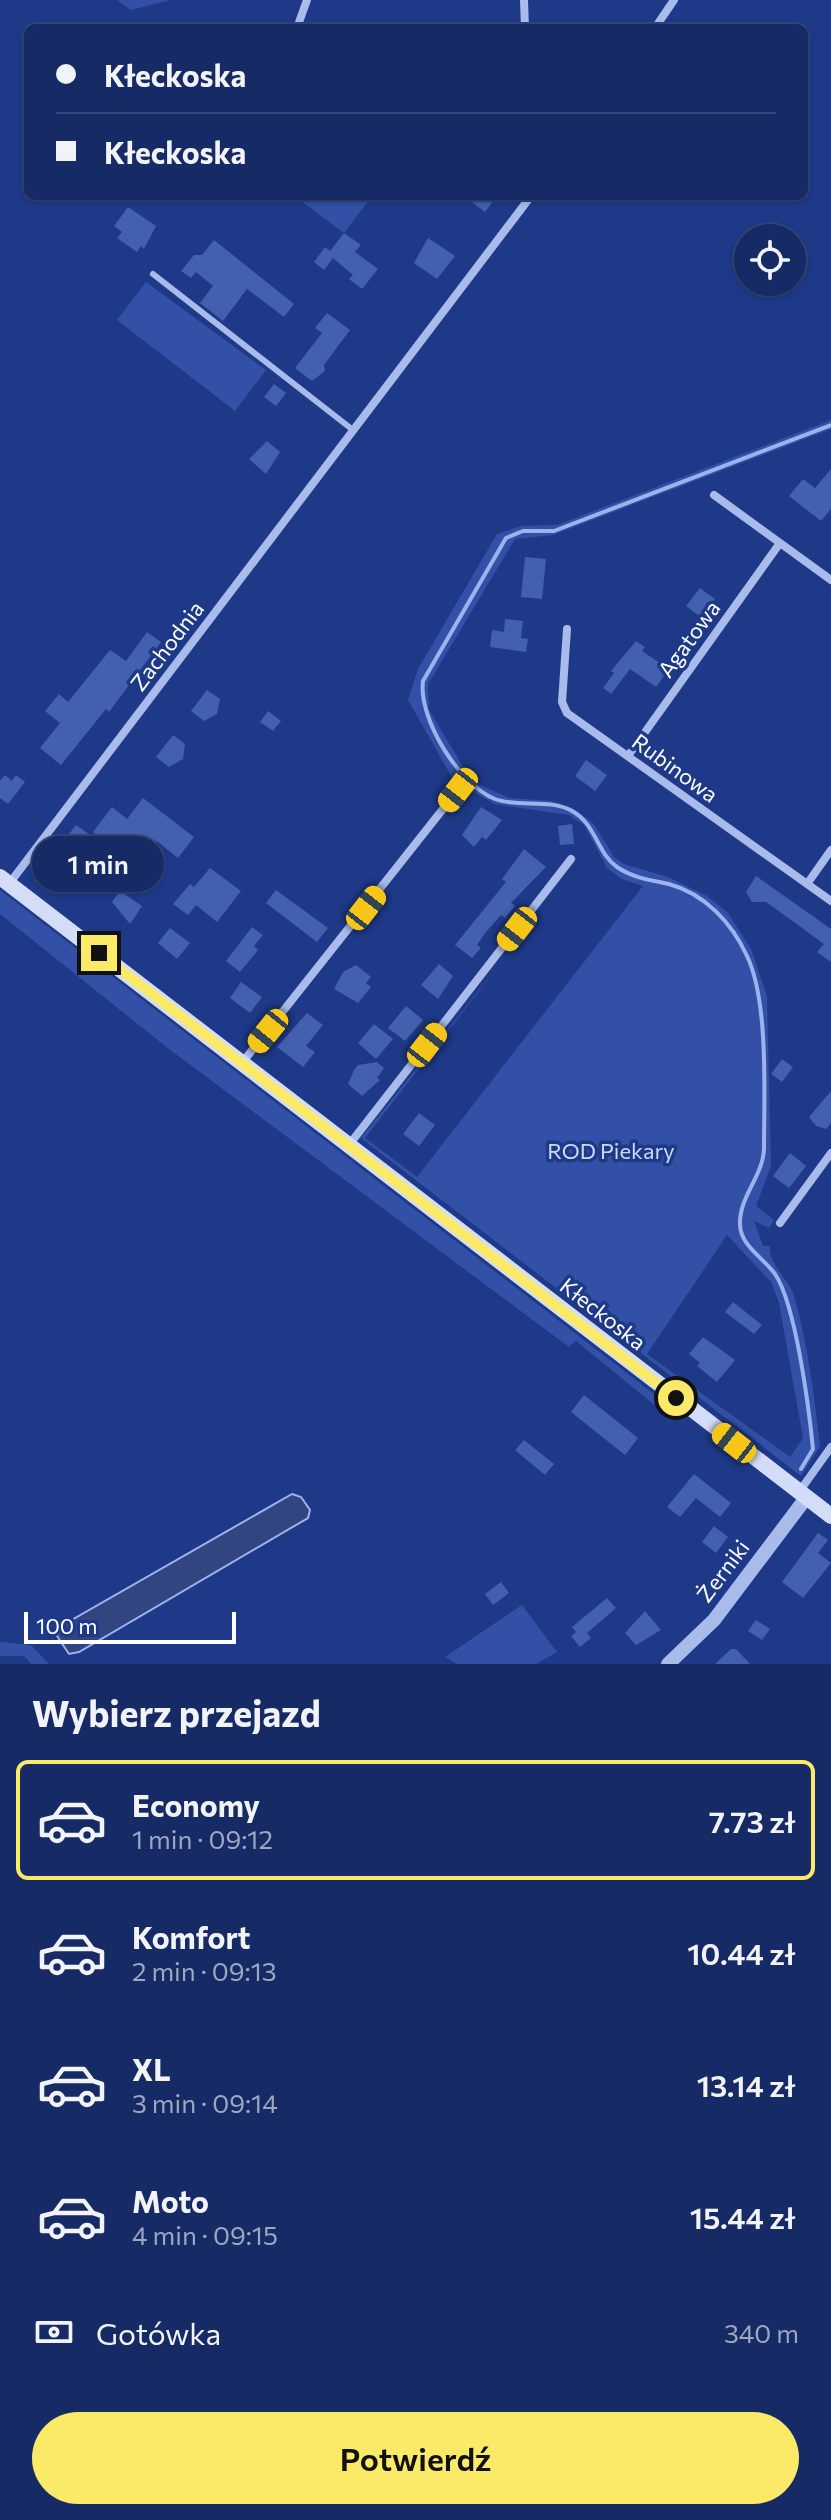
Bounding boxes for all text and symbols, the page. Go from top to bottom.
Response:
text: Kłeckoska [104,56,246,93]
text: Kłeckoska [104,133,246,170]
map controls [734,224,806,296]
button: locate [734,224,806,296]
street label: Zachodnia [124,595,209,696]
street label: Agatowa [652,595,726,682]
street label: Rubinowa [627,727,724,808]
car [434,764,482,816]
callout: 1 min [33,837,165,893]
text: 1 min [67,848,129,879]
car [342,882,390,934]
car [493,903,541,955]
route end [81,935,117,971]
car [244,1005,292,1057]
car [403,1019,451,1071]
park label: ROD Piekary [547,1137,675,1164]
street label: Kłeckoska [555,1272,652,1355]
route start [658,1380,694,1416]
car [708,1419,760,1467]
street label: Żerniki [690,1534,755,1607]
scale bar [24,1608,236,1644]
text: 100 m [36,1612,98,1639]
text: Wybierz przejazd [32,1690,321,1734]
icon: car [36,1784,108,1856]
text: Economy [132,1786,260,1823]
text: 7.73 zł [709,1802,795,1839]
text: 1 min · 09:12 [132,1823,273,1854]
icon: car [36,1916,108,1988]
text: Komfort [132,1918,251,1955]
text: 10.44 zł [687,1934,795,1971]
text: 2 min · 09:13 [132,1955,277,1986]
icon: car [36,2048,108,2120]
text: XL [132,2050,171,2087]
text: 13.14 zł [697,2066,795,2103]
text: 3 min · 09:14 [132,2087,278,2118]
icon: car [36,2180,108,2252]
text: Moto [132,2182,209,2219]
text: 15.44 zł [690,2198,795,2235]
text: 4 min · 09:15 [132,2219,278,2250]
icon: cash [32,2310,76,2354]
text: Gotówka [96,2314,221,2351]
text: 340 m [724,2317,799,2348]
button: Potwierdź [32,2412,799,2504]

